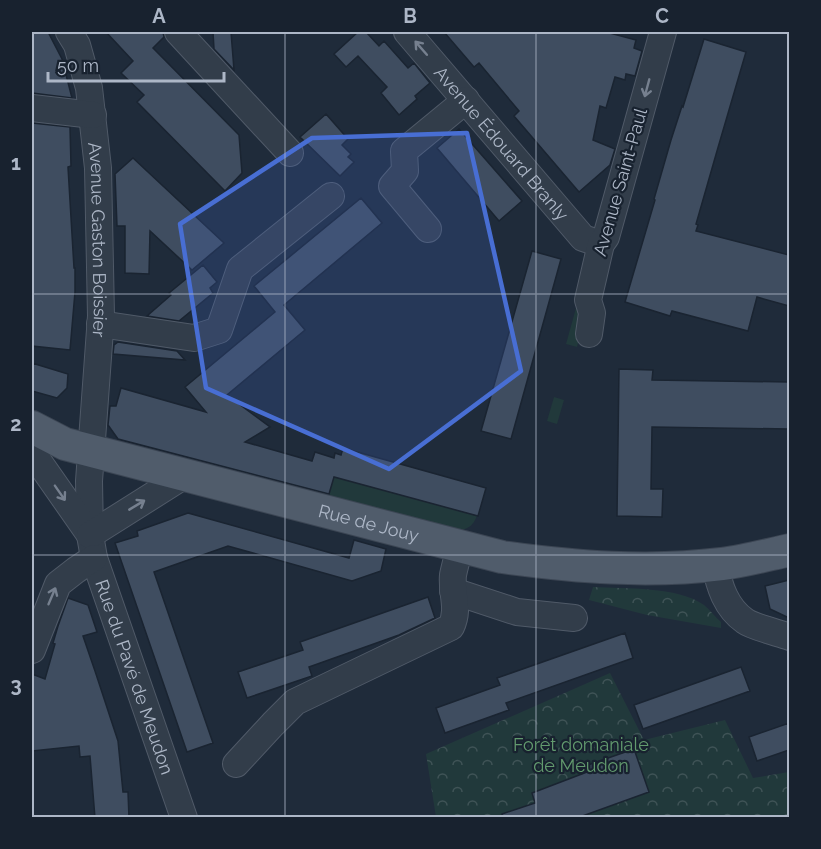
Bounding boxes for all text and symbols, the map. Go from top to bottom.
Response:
text: A [152,4,166,28]
text: B [403,4,417,28]
text: C [655,4,669,28]
one-way arrow [414,41,428,56]
scale bar [48,45,224,83]
text: 50 m [57,55,99,76]
street label: Avenue Édouard Branly [430,62,574,224]
one-way arrow [641,78,653,97]
street label: Avenue Saint-Paul [589,106,651,258]
street label: Avenue Gaston Boissier [85,141,112,339]
text: 1 [11,151,21,175]
text: 2 [10,412,22,436]
one-way arrow [54,485,66,501]
one-way arrow [128,498,145,510]
street label: Rue de Jouy [316,500,422,546]
street label: Rue du Pavé de Meudon [92,577,179,777]
one-way arrow [47,588,58,606]
text: 3 [10,673,22,697]
park label: Forêt domaniale de Meudon [513,734,649,776]

